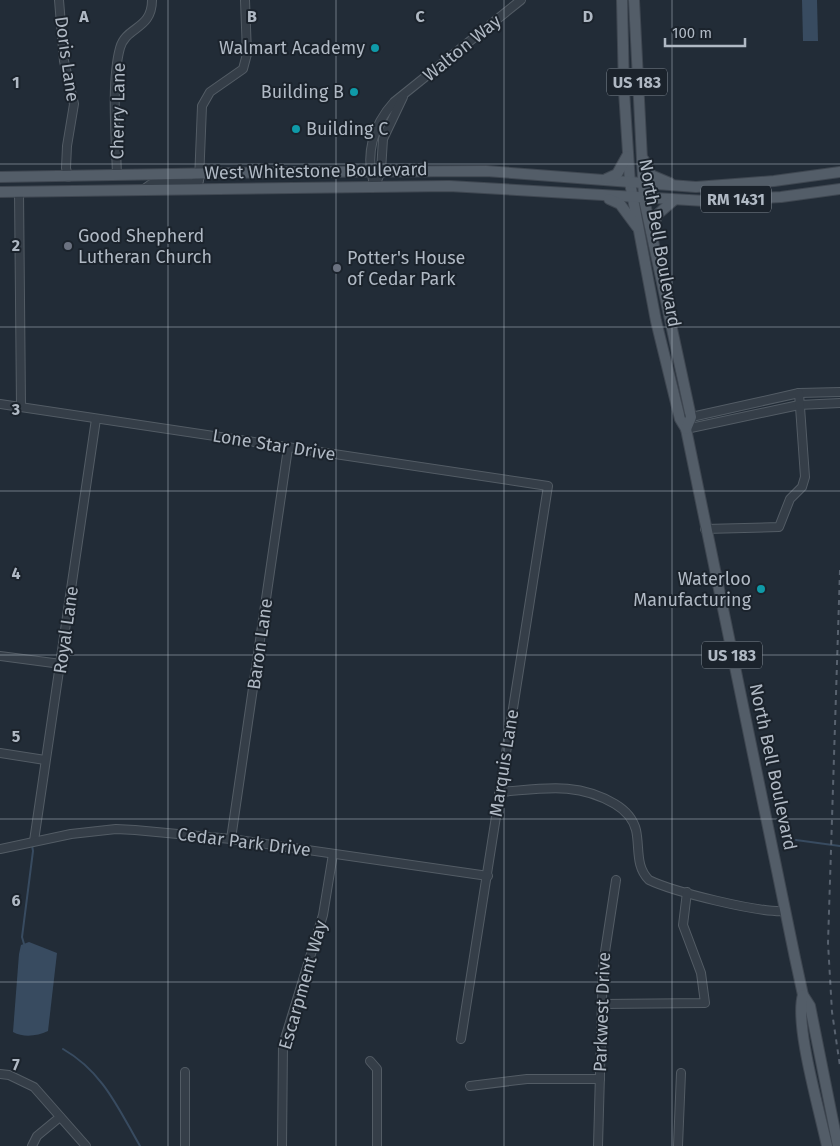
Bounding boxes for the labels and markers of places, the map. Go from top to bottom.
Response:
place label: Walmart Academy [219,37,365,59]
marker: Walmart Academy [369,42,381,54]
place label: Building B [261,81,344,103]
marker: Building B [348,86,360,98]
place label: Building C [306,118,388,140]
marker: Building C [290,123,302,135]
place label: Good Shepherd Lutheran Church [78,225,212,268]
marker: Good Shepherd Lutheran Church [62,240,74,252]
place label: Potter's House of Cedar Park [347,247,465,290]
marker: Potter's House of Cedar Park [331,262,343,274]
place label: Waterloo Manufacturing [633,568,752,611]
marker: Waterloo Manufacturing [755,583,767,595]

